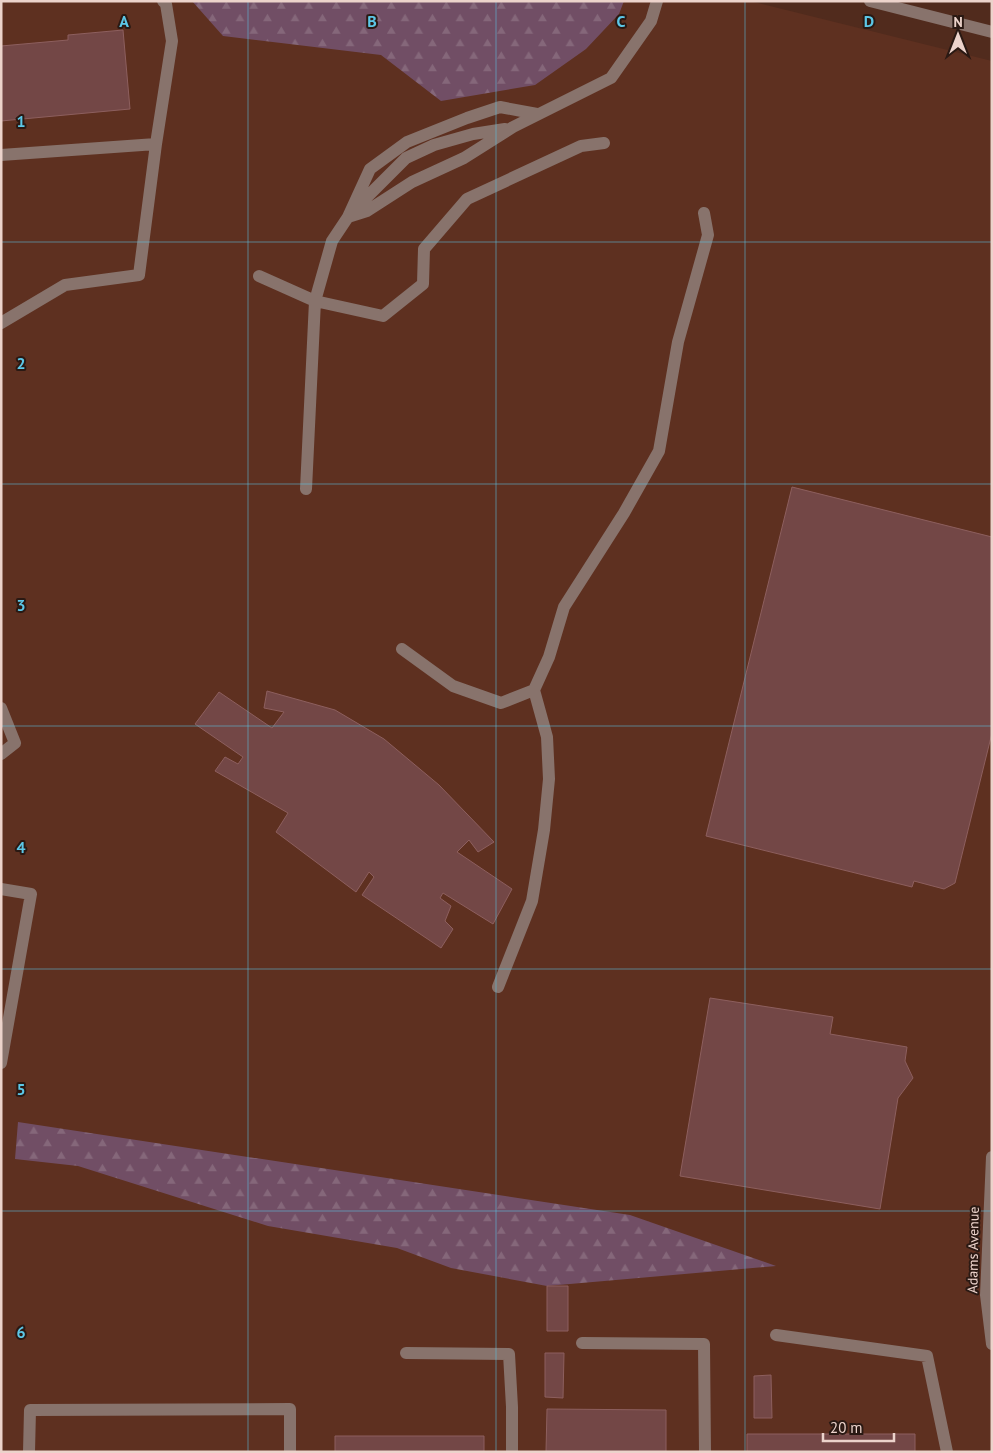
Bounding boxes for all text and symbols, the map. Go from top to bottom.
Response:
north arrow [933,10,983,60]
text: A [119,11,129,31]
text: B [367,11,377,31]
text: C [617,11,626,31]
text: D [864,11,874,31]
text: N [953,13,963,31]
text: 1 [16,111,26,131]
text: 2 [16,353,26,373]
text: 3 [16,595,26,615]
text: 4 [16,837,26,857]
text: 5 [16,1079,26,1099]
street label: Adams Avenue [963,1206,983,1294]
text: 6 [16,1322,26,1342]
scale bar [823,1410,894,1442]
text: 20 m [830,1418,863,1437]

